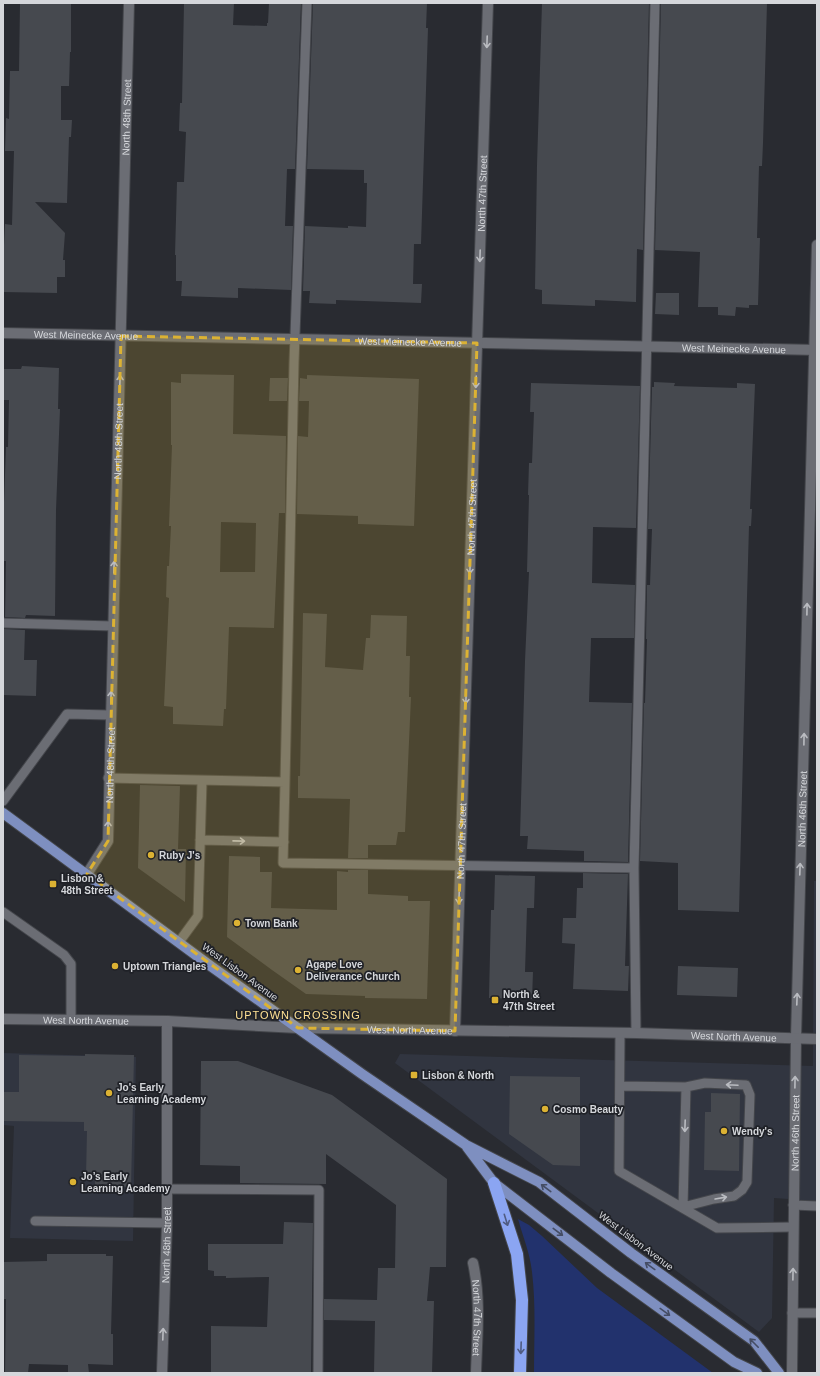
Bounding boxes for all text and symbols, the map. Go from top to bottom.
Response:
one-way arrow [483,35,490,48]
street label: North 48th Street [120,79,133,156]
street label: North 47th Street [475,155,489,232]
one-way arrow [476,249,483,262]
street label: West Meinecke Avenue [34,328,139,341]
street label: West Meinecke Avenue [358,335,463,348]
street label: West Meinecke Avenue [682,342,786,355]
one-way arrow [116,375,123,388]
one-way arrow [472,375,479,388]
street label: North 48th Street [112,403,124,479]
street label: North 47th Street [465,479,478,556]
one-way arrow [111,561,118,574]
one-way arrow [466,561,473,574]
one-way arrow [803,603,811,616]
one-way arrow [107,691,115,704]
one-way arrow [462,691,469,704]
street label: North 48th Street [103,727,116,803]
one-way arrow [800,733,808,746]
street label: North 46th Street [796,771,809,847]
street label: North 47th Street [454,803,468,879]
one-way arrow [104,821,112,834]
one-way arrow [232,837,245,845]
marker: Ruby J's [146,850,156,860]
place label: Ruby J's [159,850,201,861]
one-way arrow [797,863,804,876]
place label: Lisbon & 48th Street [61,873,113,896]
marker: Lisbon & 48th Street [48,879,58,889]
one-way arrow [455,891,463,904]
marker: Town Bank [232,918,242,928]
place label: Town Bank [245,918,298,929]
street label: West Lisbon Avenue [200,941,280,1003]
place label: Agape Love Deliverance Church [306,959,400,982]
marker: Uptown Triangles [110,961,120,971]
place label: Uptown Triangles [123,961,207,972]
marker: Agape Love Deliverance Church [293,965,303,975]
place label: North & 47th Street [503,989,555,1012]
one-way arrow [793,993,801,1006]
marker: North & 47th Street [490,995,500,1005]
district label: UPTOWN CROSSING [235,1009,361,1021]
street label: West North Avenue [43,1014,129,1026]
street label: West North Avenue [367,1024,453,1036]
street label: West North Avenue [691,1029,777,1043]
marker: Lisbon & North [409,1070,419,1080]
place label: Lisbon & North [422,1070,494,1081]
one-way arrow [791,1076,799,1089]
one-way arrow [726,1081,739,1088]
place label: Jo's Early Learning Academy [117,1082,207,1105]
marker: Jo's Early Learning Academy [104,1088,114,1098]
street label: North 46th Street [789,1095,801,1171]
marker: Cosmo Beauty [540,1104,550,1114]
place label: Cosmo Beauty [553,1104,623,1115]
one-way arrow [681,1119,689,1132]
marker: Wendy's [719,1126,729,1136]
place label: Wendy's [732,1126,773,1137]
place label: Jo’s Early Learning Academy [81,1171,171,1194]
marker: Jo’s Early Learning Academy [68,1177,78,1187]
one-way arrow [540,1184,551,1192]
one-way arrow [714,1194,727,1202]
street label: North 48th Street [159,1207,173,1283]
street label: West Lisbon Avenue [596,1209,676,1273]
one-way arrow [503,1213,510,1226]
one-way arrow [553,1228,564,1237]
one-way arrow [644,1262,655,1270]
one-way arrow [789,1268,797,1281]
street label: North 47th Street [470,1279,483,1356]
one-way arrow [660,1308,671,1316]
one-way arrow [159,1328,167,1341]
one-way arrow [749,1338,759,1348]
one-way arrow [517,1341,525,1354]

